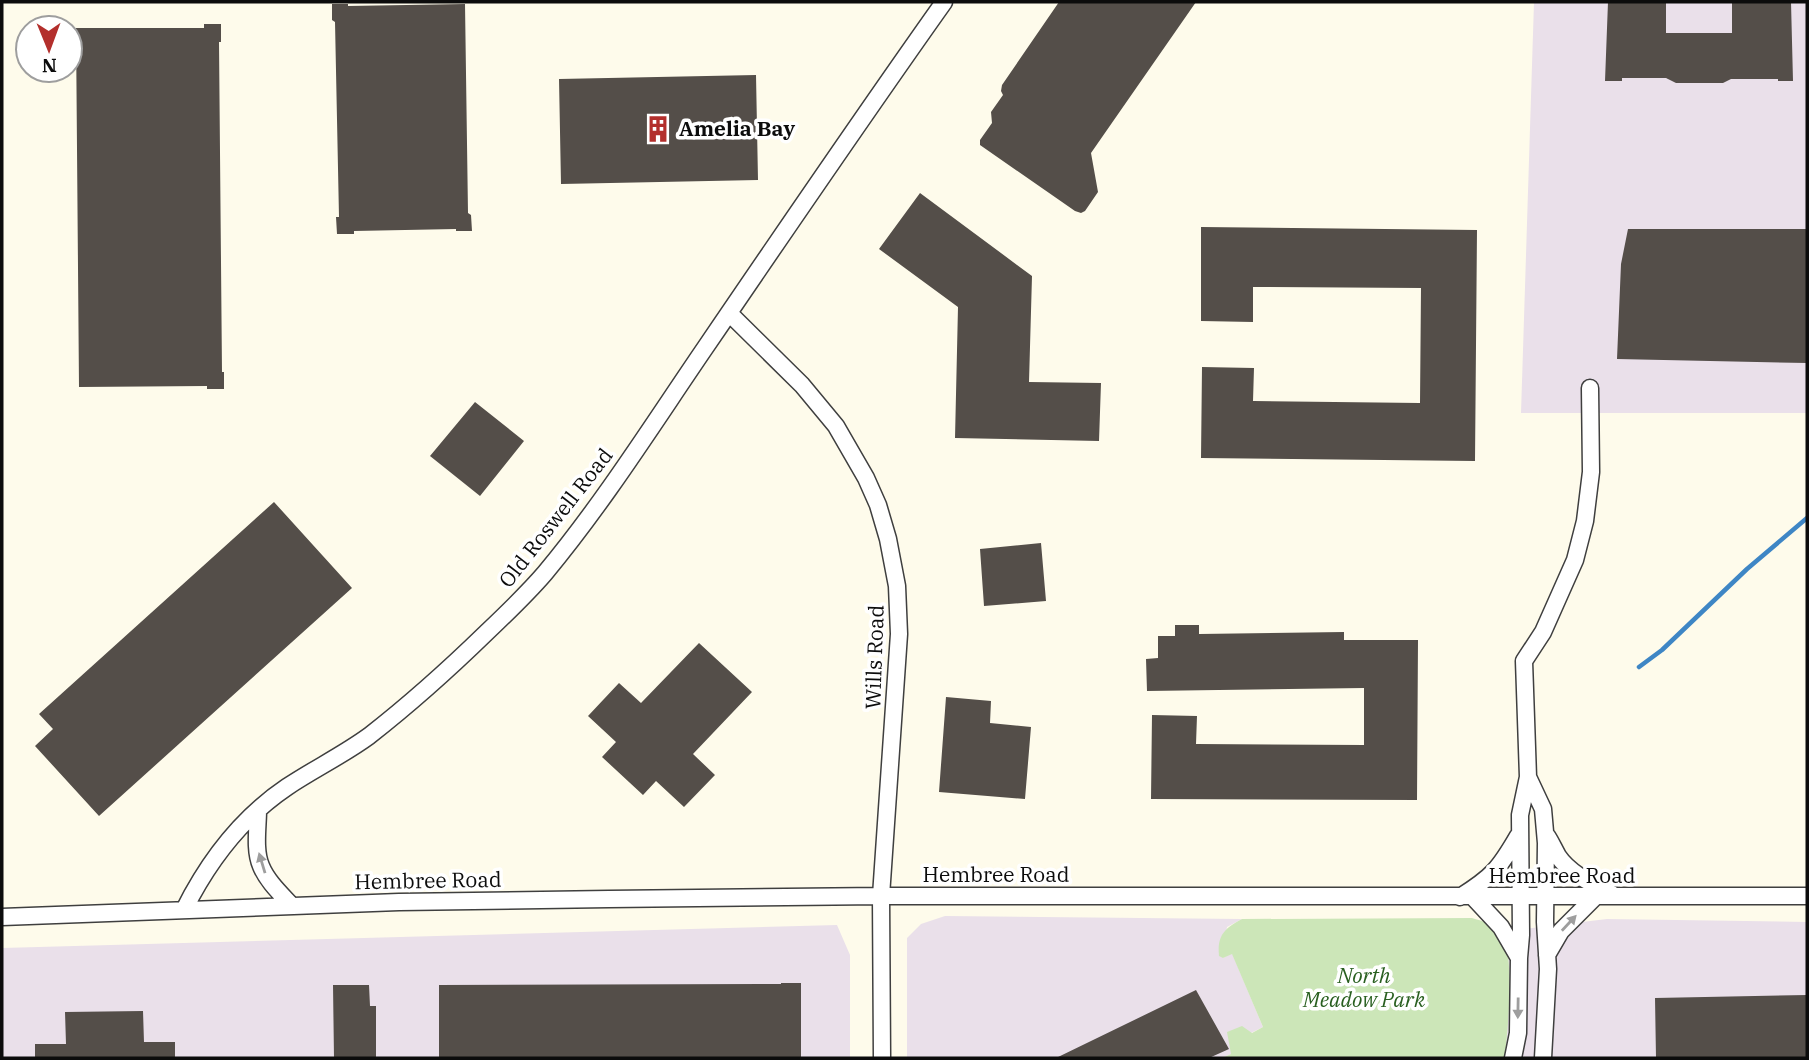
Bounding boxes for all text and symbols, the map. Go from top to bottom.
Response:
north arrow [14,14,84,84]
text: N [42,54,57,78]
building icon: Amelia Bay [643,114,673,144]
place label: Amelia Bay [679,114,795,142]
street label: Old Roswell Road [492,442,619,593]
street label: Wills Road [858,604,890,710]
one-way arrow [256,852,266,873]
street label: Hembree Road [922,860,1070,888]
street label: Hembree Road [1488,861,1636,889]
street label: Hembree Road [354,865,502,895]
one-way arrow [1560,915,1576,932]
park label: North Meadow Park [1302,961,1426,1013]
one-way arrow [1512,997,1524,1019]

